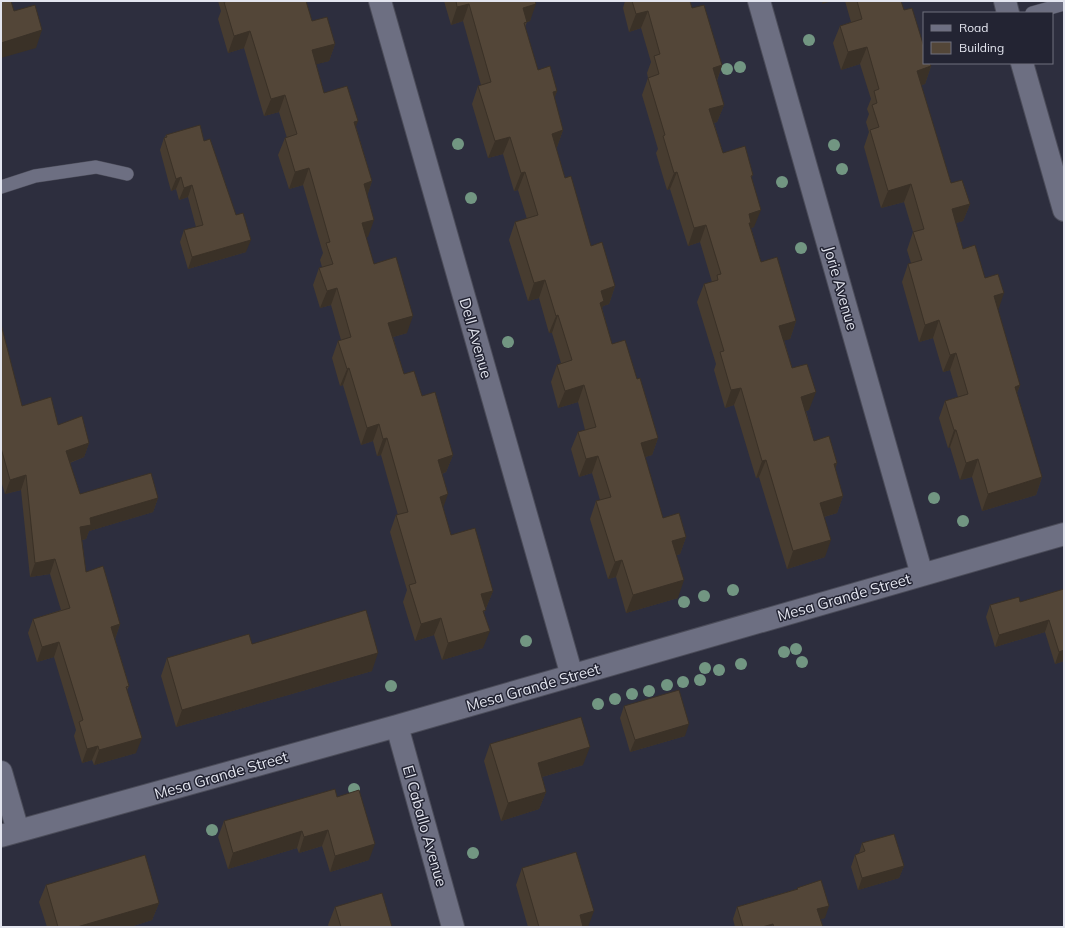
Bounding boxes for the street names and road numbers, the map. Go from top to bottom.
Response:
street label: Jorie Avenue [820,244,862,332]
street label: Dell Avenue [455,296,497,380]
street label: Mesa Grande Street [775,569,913,625]
street label: Mesa Grande Street [464,659,602,715]
street label: Mesa Grande Street [152,747,290,803]
street label: El Caballo Avenue [399,763,451,889]

